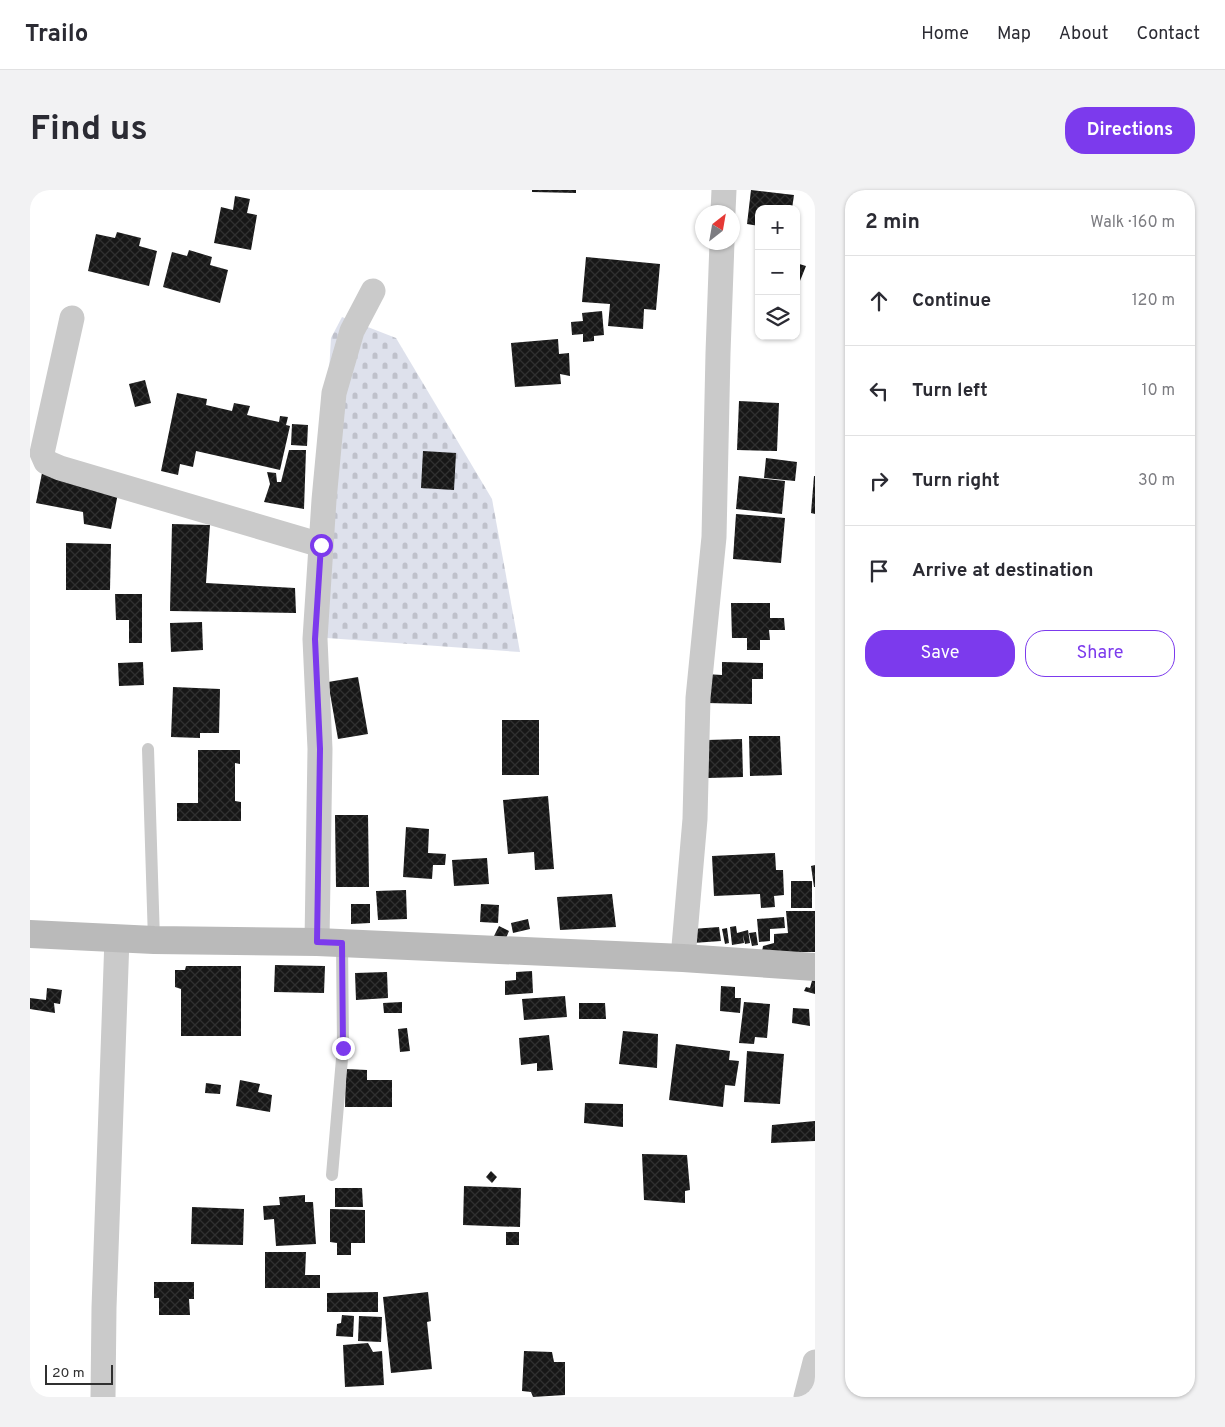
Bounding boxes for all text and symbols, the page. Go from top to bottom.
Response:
text: Trailo [25,20,88,50]
text: Home [921,23,969,46]
text: Map [997,23,1031,46]
text: About [1059,23,1108,46]
text: Contact [1136,23,1200,46]
button: Directions [1065,107,1195,154]
text: Find us [30,108,148,152]
north arrow [695,205,740,250]
map controls [755,205,800,340]
button: + [755,205,800,250]
text: 2 min [865,209,920,236]
text: Walk · 160 m [1090,213,1175,233]
button: − [755,250,800,295]
icon: ahead [865,287,893,315]
text: Continue [912,289,991,313]
text: 120 m [1132,291,1175,311]
button: layers [755,295,800,340]
icon: left [865,377,893,405]
text: Turn left [912,379,988,403]
text: 10 m [1141,381,1175,401]
icon: right [865,467,893,495]
text: Turn right [912,469,1000,493]
text: 30 m [1138,471,1175,491]
route start [310,534,333,557]
icon: arrive [865,557,893,585]
text: Arrive at destination [912,559,1093,583]
button: Save [865,630,1015,677]
button: Share [1025,630,1175,677]
route end [332,1037,355,1060]
scale bar [45,1362,112,1385]
text: 20 m [52,1365,85,1382]

